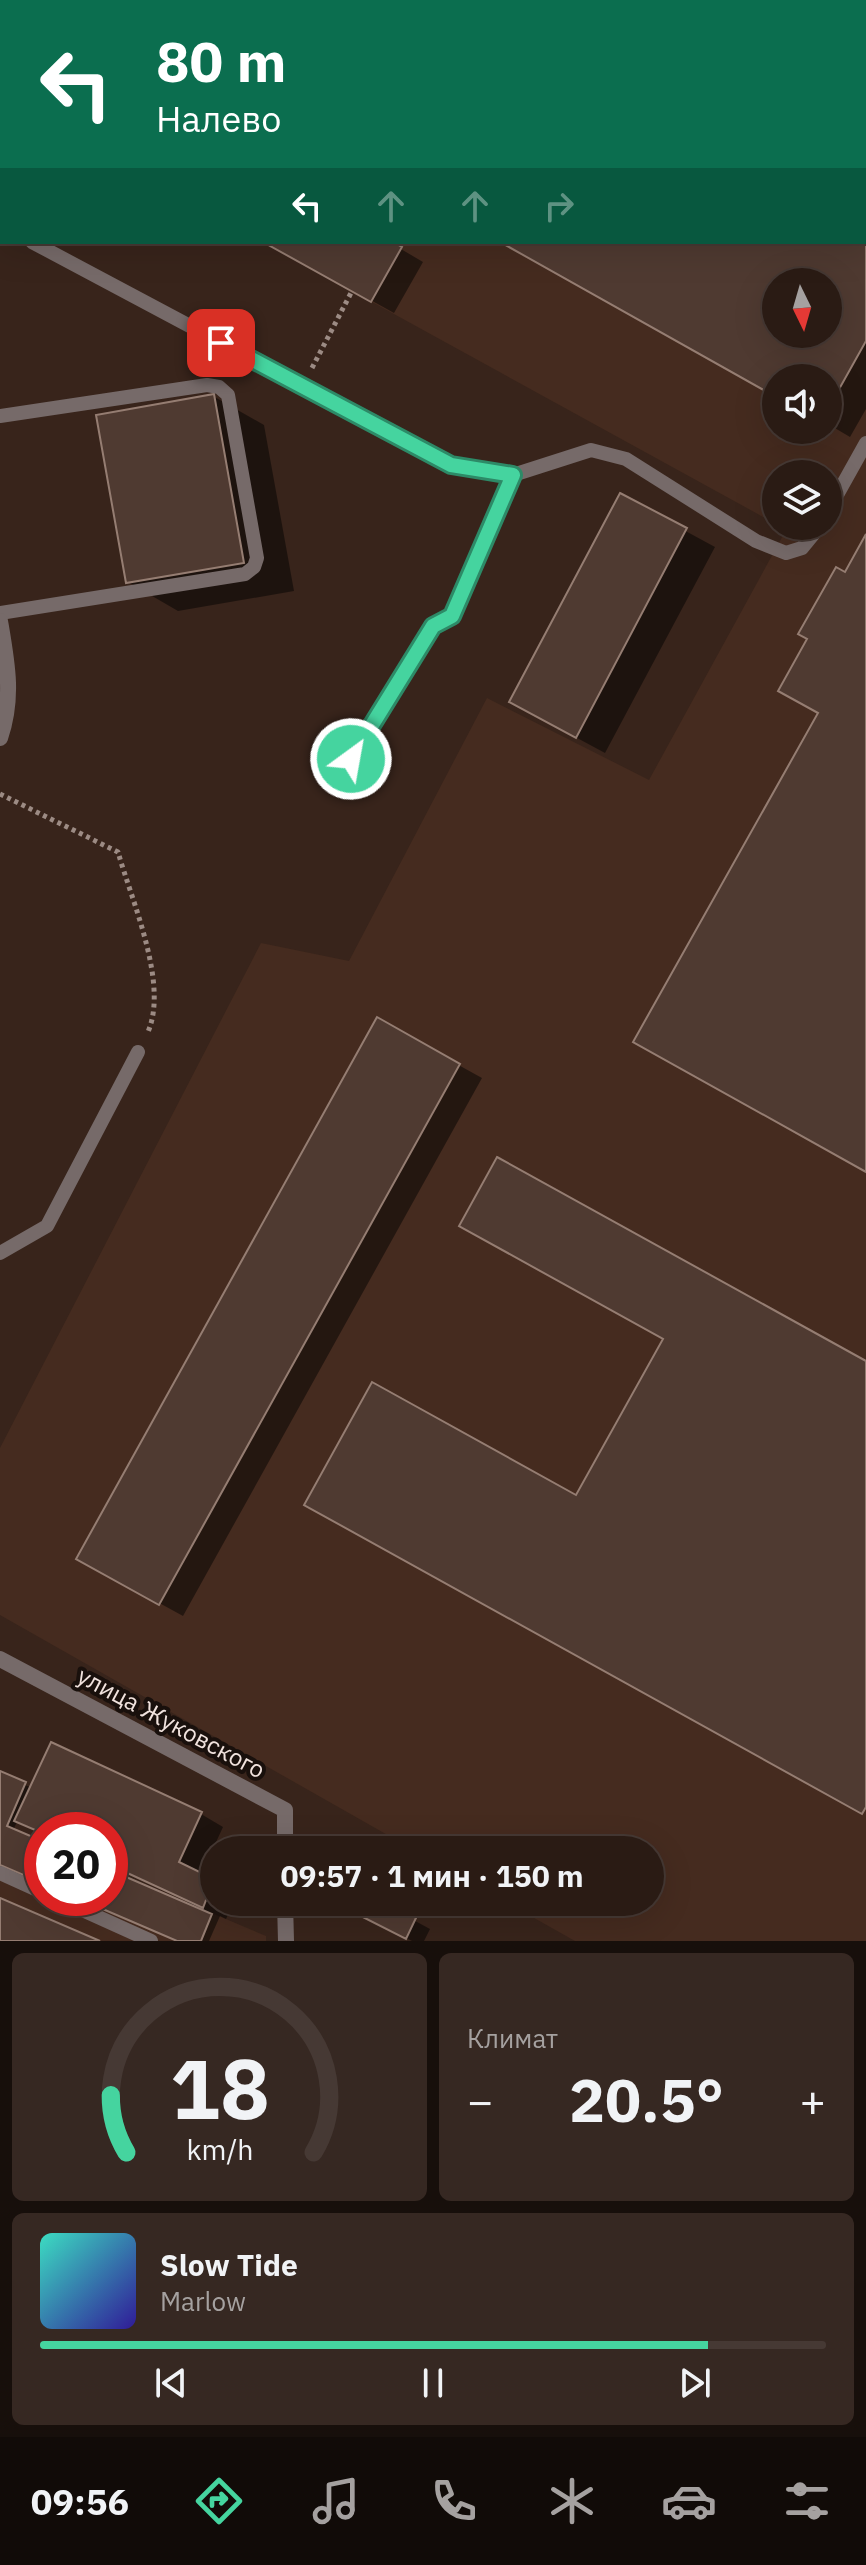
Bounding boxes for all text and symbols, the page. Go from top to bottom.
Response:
text: 80 m [156,25,286,97]
icon: left [24,32,128,136]
text: Налево [156,95,281,142]
icon: left [285,184,329,228]
icon: ahead [369,184,413,228]
icon: ahead [453,184,497,228]
icon: right [537,184,581,228]
north arrow [762,268,842,348]
map controls [762,268,842,540]
pin [187,309,255,377]
icon: arrive [199,321,243,365]
button: sound [762,364,842,444]
button: layers [762,460,842,540]
position arrow [309,717,393,801]
street label: улица Жуковского [72,1659,271,1785]
speed limit sign: 20 [24,1812,128,1916]
text: 09:57 · 1 мин · 150 m [280,1856,584,1895]
text: Климат [467,2021,558,2055]
text: 18 [170,2034,269,2142]
text: 20.5° [569,2060,724,2139]
text: − [467,2072,493,2129]
text: + [800,2072,826,2129]
text: km/h [186,2131,253,2168]
text: Slow Tide [160,2245,298,2284]
text: Marlow [160,2284,246,2318]
icon: previous [149,2361,193,2405]
icon: pause [411,2361,455,2405]
icon: next [673,2361,717,2405]
icon: directions [191,2473,247,2529]
icon: music [308,2473,364,2529]
icon: phone [426,2473,482,2529]
icon: climate [544,2473,600,2529]
icon: car [661,2473,717,2529]
icon: filters [779,2473,835,2529]
text: 09:56 [31,2478,129,2525]

